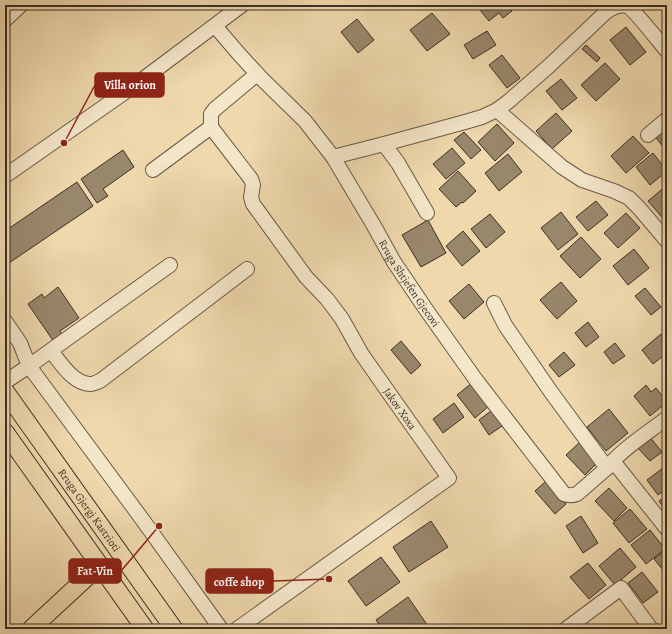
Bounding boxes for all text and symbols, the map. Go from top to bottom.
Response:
callout: Villa orion [95,73,164,97]
text: Villa orion [103,77,156,93]
street label: Rruga Shtjefen Gjecovi [375,237,443,330]
street label: Jakov Xoxa [380,385,420,434]
street label: Rruga Gjergj Kastrioti [54,466,124,555]
callout: Fat-Vin [69,559,121,583]
text: Fat-Vin [77,563,113,579]
callout: coffe shop [206,569,273,593]
text: coffe shop [214,574,265,590]

